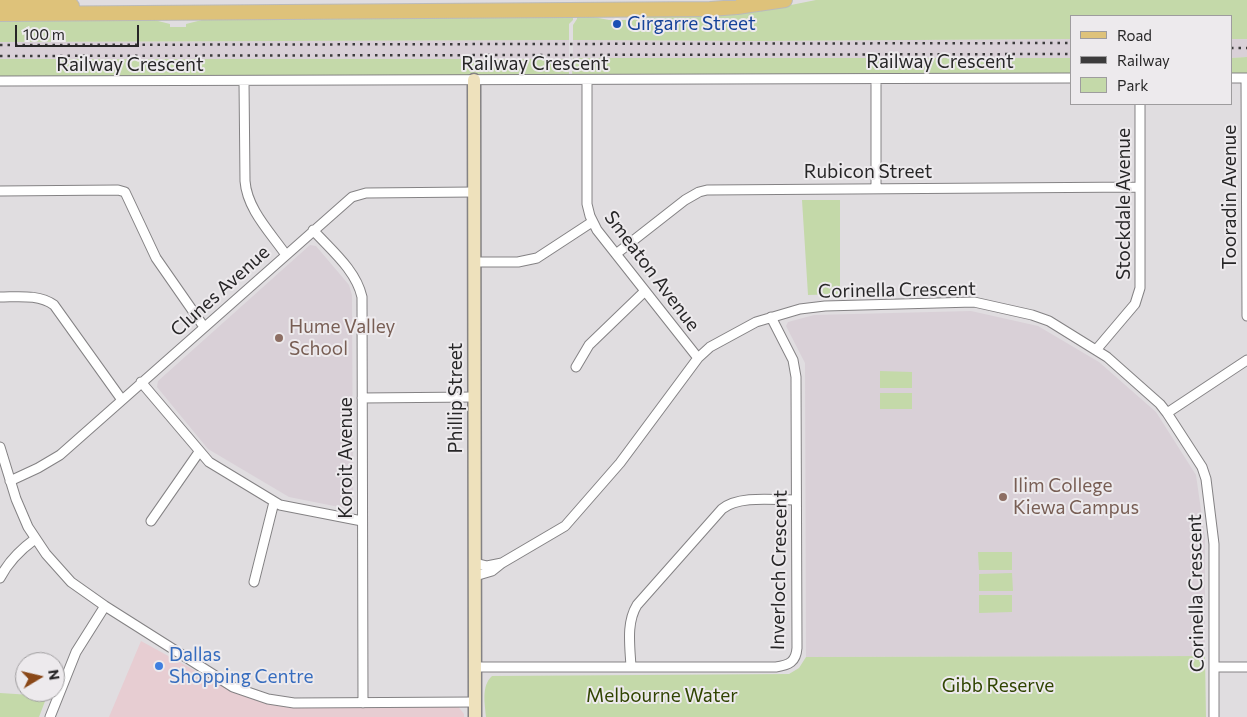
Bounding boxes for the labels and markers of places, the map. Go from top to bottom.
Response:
place label: Girgarre Street [627,13,756,35]
marker: Girgarre Street [611,18,623,30]
place label: Hume Valley School [289,316,395,360]
marker: Hume Valley School [273,332,285,344]
place label: Ilim College Kiewa Campus [1013,475,1139,519]
marker: Ilim College Kiewa Campus [997,491,1009,503]
place label: Dallas Shopping Centre [169,644,314,688]
marker: Dallas Shopping Centre [153,660,165,672]

